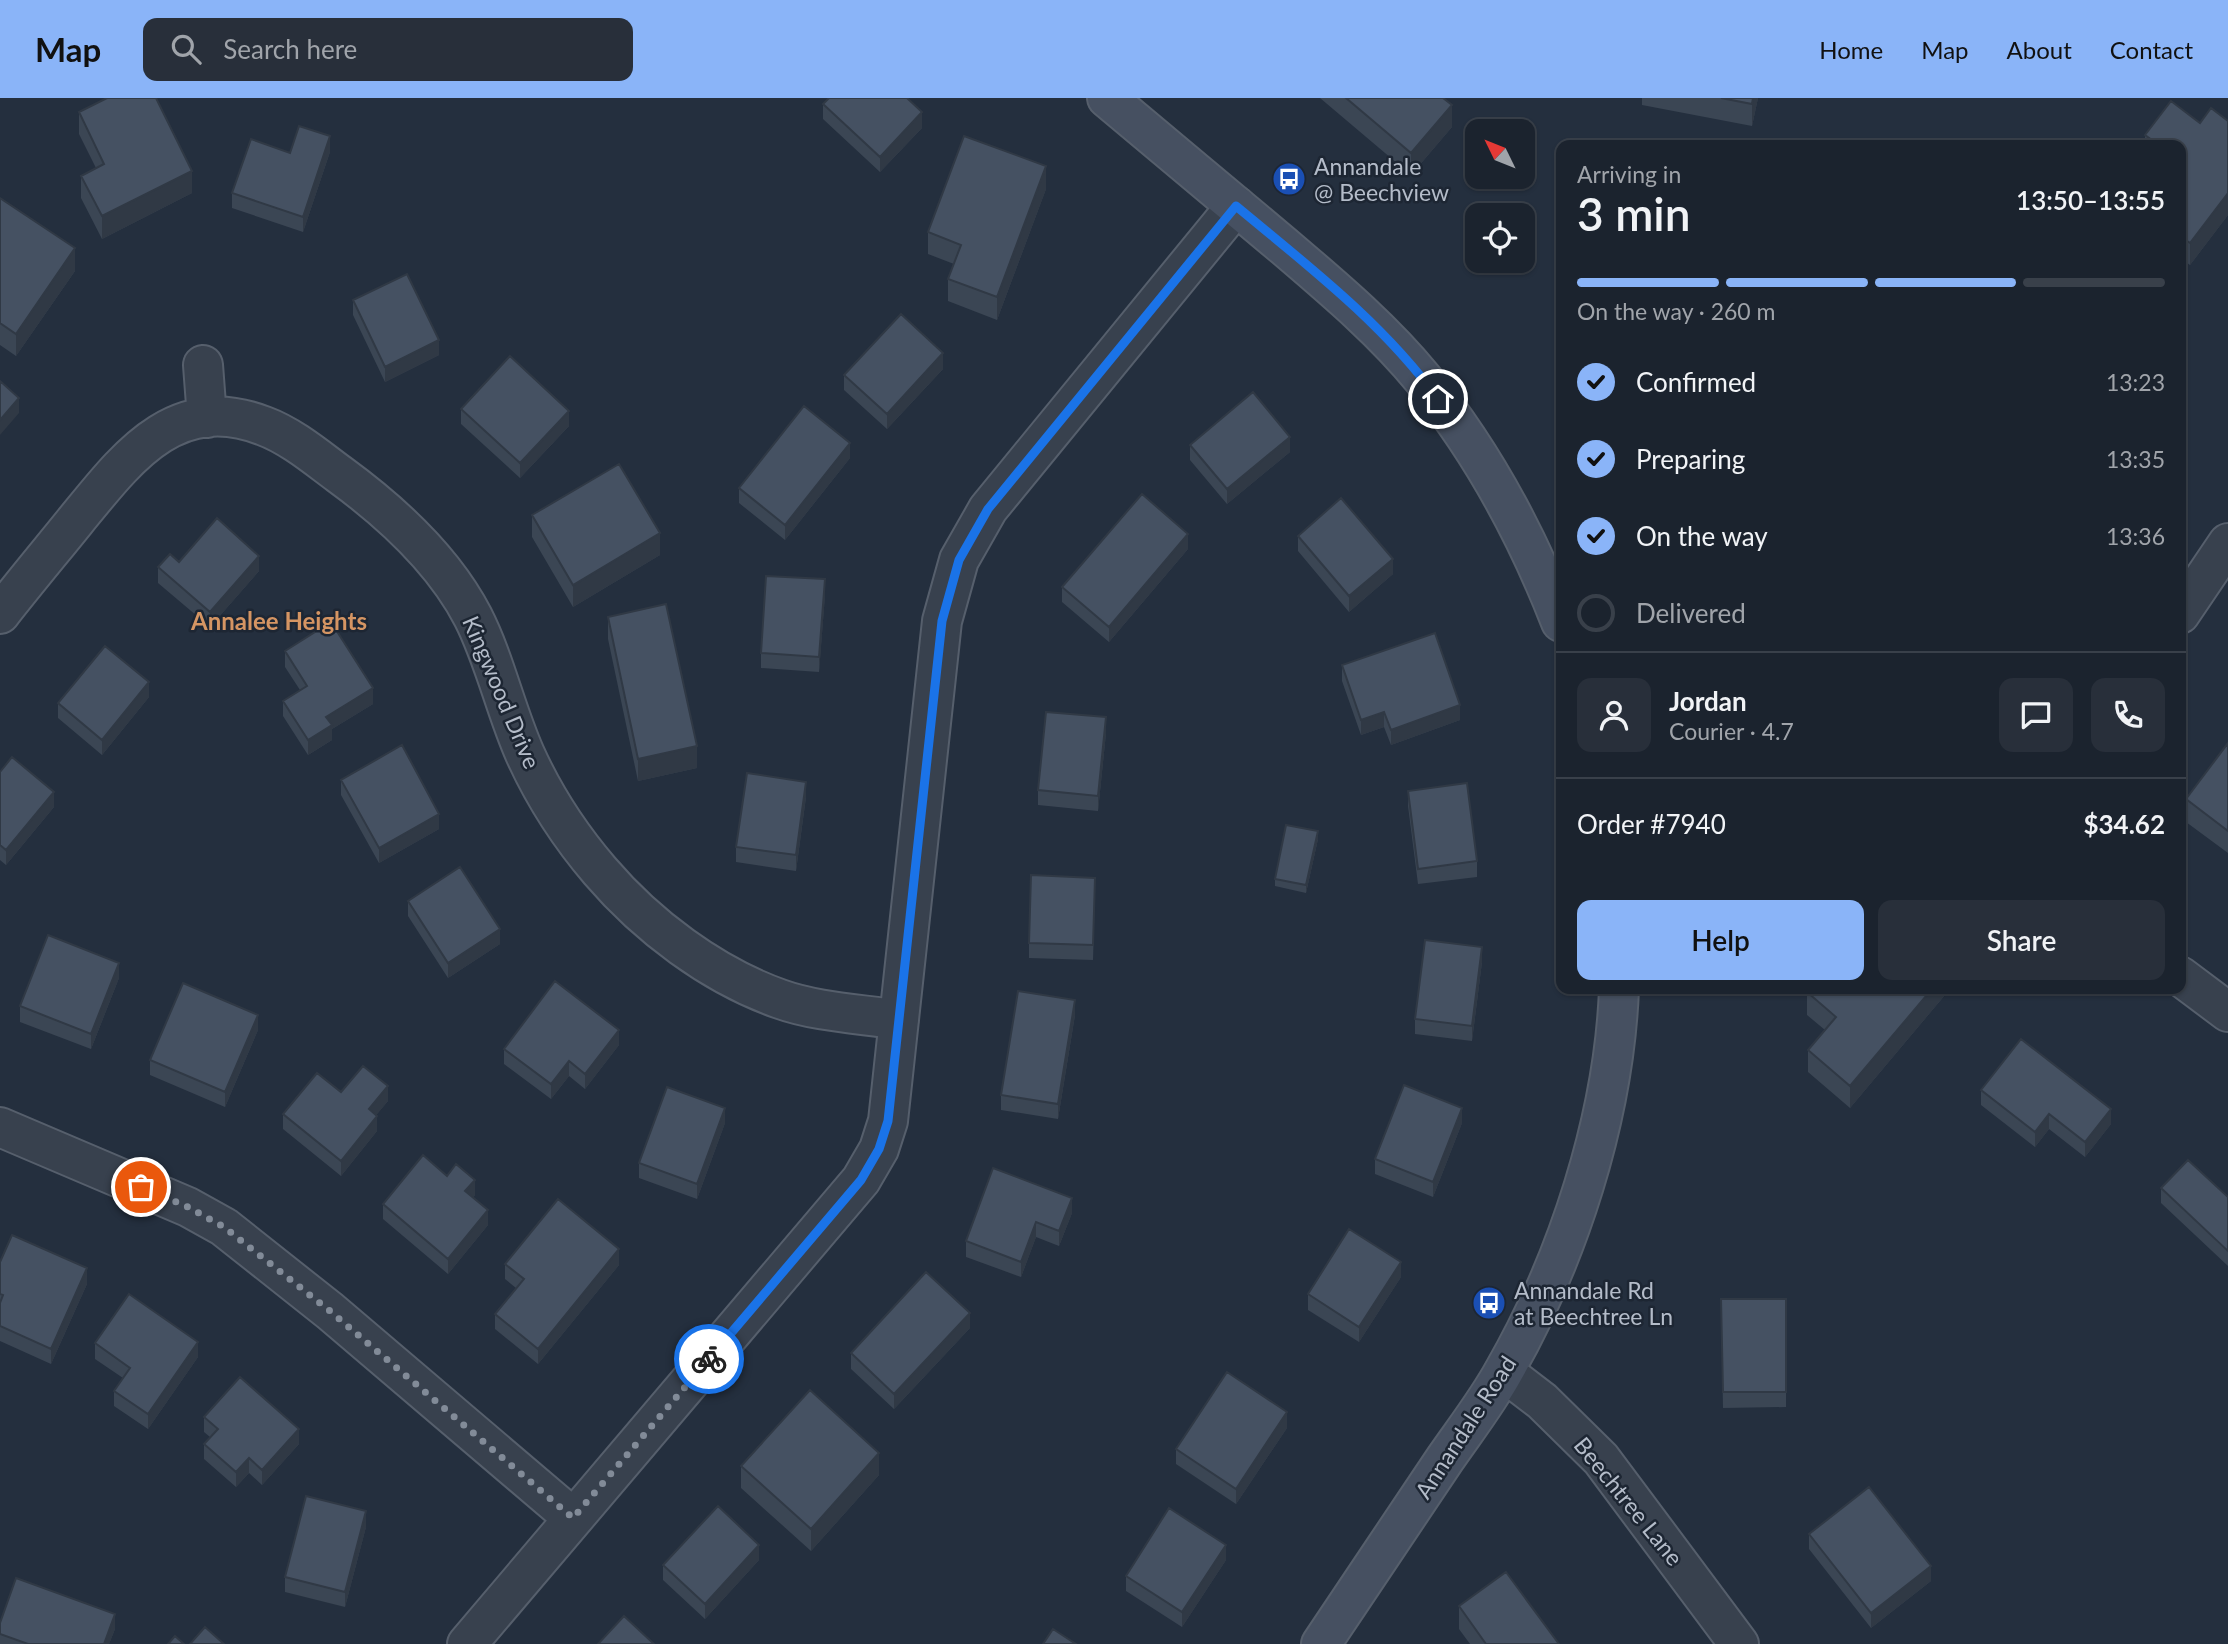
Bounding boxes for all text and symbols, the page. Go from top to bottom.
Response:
search box [143,18,633,81]
text: Map [35,29,101,69]
icon: search [167,30,205,68]
text: Search here [223,33,357,65]
text: Home [1819,35,1883,64]
text: Map [1921,35,1969,64]
text: About [2007,35,2072,64]
text: Contact [2110,35,2193,64]
north arrow [1465,119,1535,189]
map controls [1465,119,1535,273]
place label: Annandale @ Beechview [1314,152,1449,206]
bus stop icon: Annandale @ Beechview [1270,160,1308,198]
text: Arriving in [1577,160,1681,188]
text: 13:50–13:55 [2016,184,2165,216]
text: 3 min [1577,186,1691,241]
button: locate [1465,203,1535,273]
text: On the way · 260 m [1577,297,1776,325]
icon: check [1577,363,1615,401]
text: Confirmed [1636,366,1756,398]
text: 13:23 [2106,368,2165,396]
pin [1408,369,1468,429]
icon: home [1419,380,1457,418]
icon: check [1577,440,1615,478]
text: Preparing [1636,443,1745,475]
text: 13:35 [2106,445,2165,473]
icon: check [1577,517,1615,555]
text: On the way [1636,520,1768,552]
text: 13:36 [2106,522,2165,550]
text: Delivered [1636,597,1746,629]
district label: Annalee Heights [190,606,367,635]
street label: Kingwood Drive [457,611,547,773]
button: person [1577,678,1651,752]
button: chat [1999,678,2073,752]
button: phone [2091,678,2165,752]
text: Jordan [1669,685,1747,717]
text: Courier · 4.7 [1669,717,1794,745]
text: Order #7940 [1577,808,1726,840]
text: $34.62 [2083,808,2165,840]
button: Help [1577,900,1864,980]
button: Share [1878,900,2165,980]
pin [111,1157,171,1217]
icon: bag [122,1168,160,1206]
place label: Annandale Rd at Beechtree Ln [1514,1276,1673,1330]
bus stop icon: Annandale Rd at Beechtree Ln [1470,1284,1508,1322]
courier [674,1324,744,1394]
icon: bike [690,1340,728,1378]
street label: Annandale Road [1409,1350,1521,1504]
street label: Beechtree Lane [1569,1431,1689,1571]

